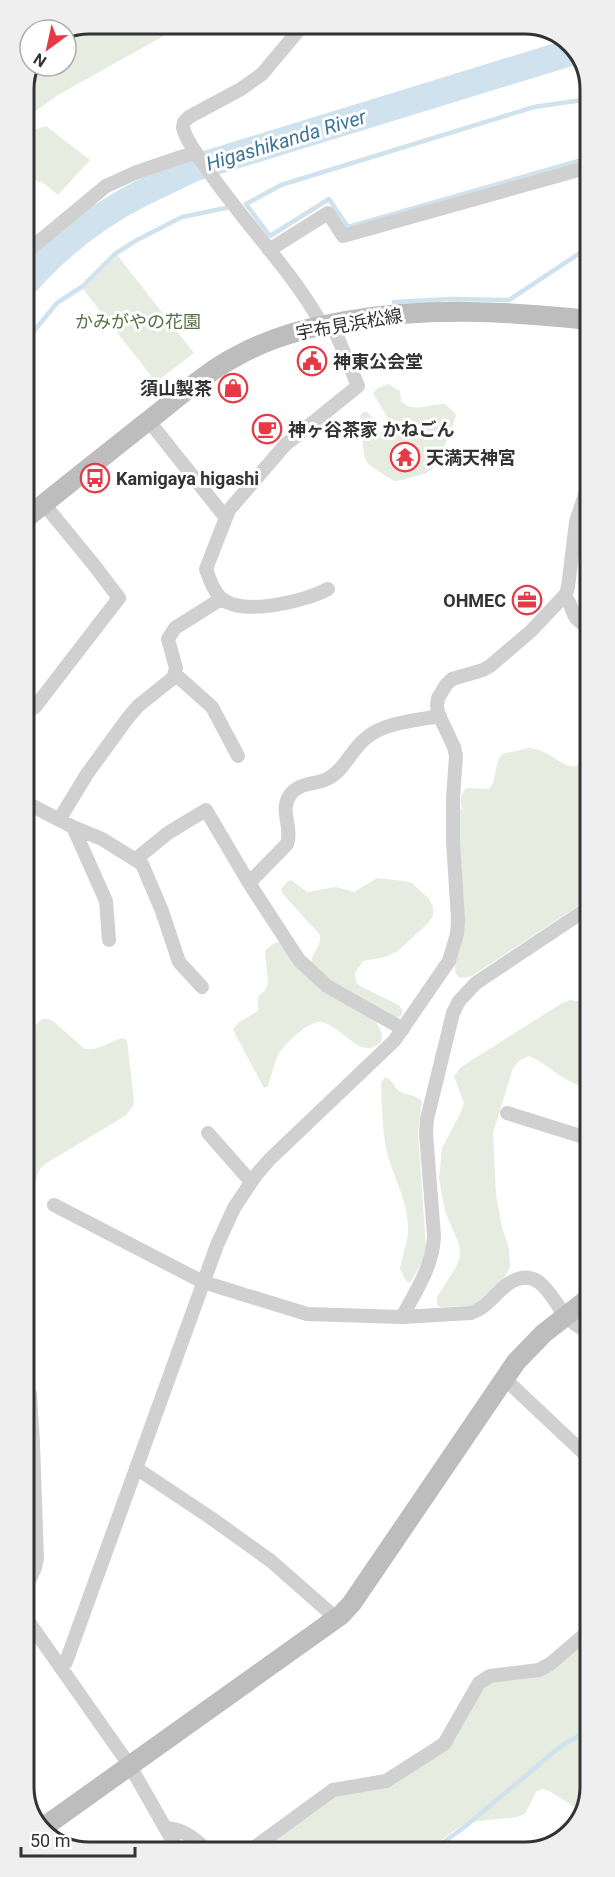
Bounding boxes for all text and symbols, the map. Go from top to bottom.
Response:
north arrow [18,18,78,78]
text: N [30,49,50,71]
water label: Higashikanda River [203,104,370,176]
street label: 宇布見浜松線 [294,304,404,344]
park label: かみがやの花園 [75,311,201,332]
public building icon: 神東公会堂 [296,345,328,377]
place label: 神東公会堂 [333,351,423,372]
shop icon: 須山製茶 [217,372,249,404]
place label: 須山製茶 [140,378,212,399]
cafe icon: 神ヶ谷茶家 かねごん [251,413,283,445]
place label: 神ヶ谷茶家 かねごん [288,419,454,440]
temple icon: 天満天神宮 [389,441,421,473]
place label: 天満天神宮 [426,447,516,468]
bus stop icon: Kamigaya higashi [79,462,111,494]
place label: Kamigaya higashi [116,468,259,489]
office icon: OHMEC [511,584,543,616]
place label: OHMEC [443,590,506,611]
scale bar [21,1820,135,1858]
text: 50 m [30,1830,70,1851]

